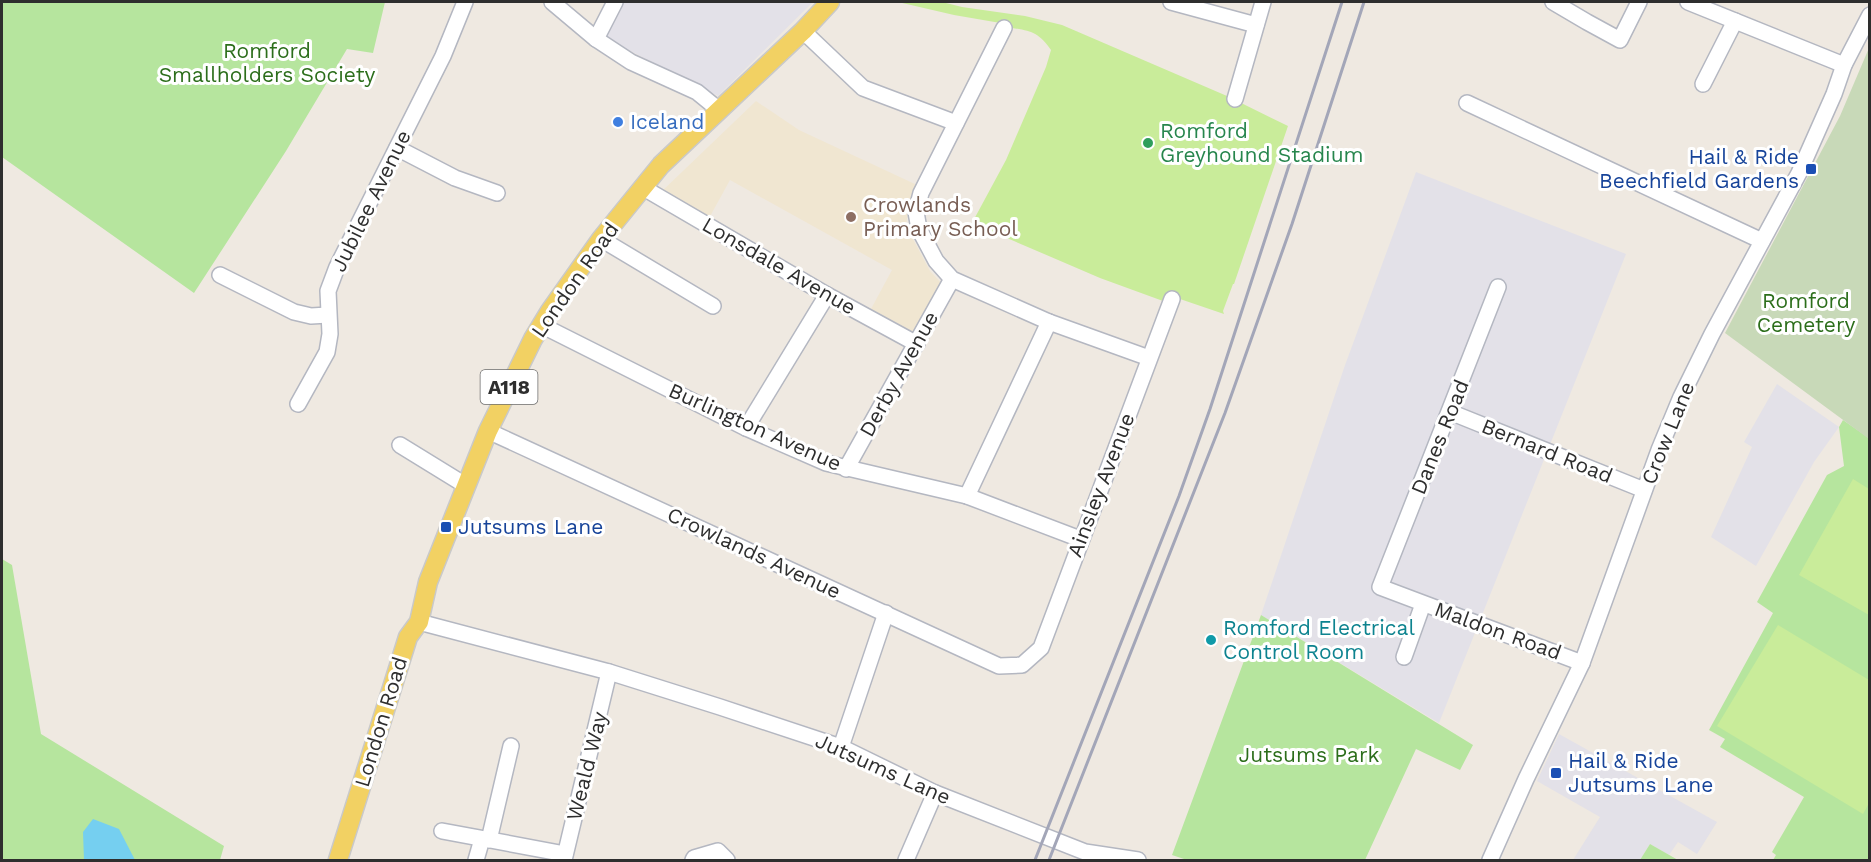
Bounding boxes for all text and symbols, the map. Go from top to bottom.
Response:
park label: Romford Smallholders Society [159,38,375,87]
place label: Iceland [630,109,704,134]
marker: Iceland [611,115,625,129]
place label: Romford Greyhound Stadium [1160,118,1364,167]
street label: Jubilee Avenue [325,126,416,276]
marker: Romford Greyhound Stadium [1141,136,1155,150]
place label: Hail & Ride Beechfield Gardens [1599,144,1799,193]
marker: Hail & Ride Beechfield Gardens [1804,162,1818,176]
place label: Crowlands Primary School [863,192,1018,241]
marker: Crowlands Primary School [844,210,858,224]
street label: Lonsdale Avenue [698,211,860,320]
street label: London Road [526,217,624,342]
park label: Romford Cemetery [1757,288,1855,337]
street label: Derby Avenue [854,307,943,441]
road number: A118 [480,370,538,404]
street label: Danes Road [1405,376,1474,498]
street label: Burlington Avenue [665,377,845,476]
street label: Crow Lane [1636,378,1699,488]
street label: Ainsley Avenue [1062,409,1140,560]
street label: Bernard Road [1478,413,1616,488]
street label: Crowlands Avenue [663,501,845,604]
place label: Jutsums Lane [458,514,603,539]
marker: Jutsums Lane [439,520,453,534]
street label: Maldon Road [1431,596,1565,665]
place label: Romford Electrical Control Room [1223,615,1415,664]
marker: Romford Electrical Control Room [1204,633,1218,647]
street label: London Road [349,654,412,790]
street label: Weald Way [561,709,612,823]
street label: Jutsums Lane [812,728,955,810]
park label: Jutsums Park [1239,742,1380,767]
place label: Hail & Ride Jutsums Lane [1568,748,1713,797]
marker: Hail & Ride Jutsums Lane [1549,766,1563,780]

